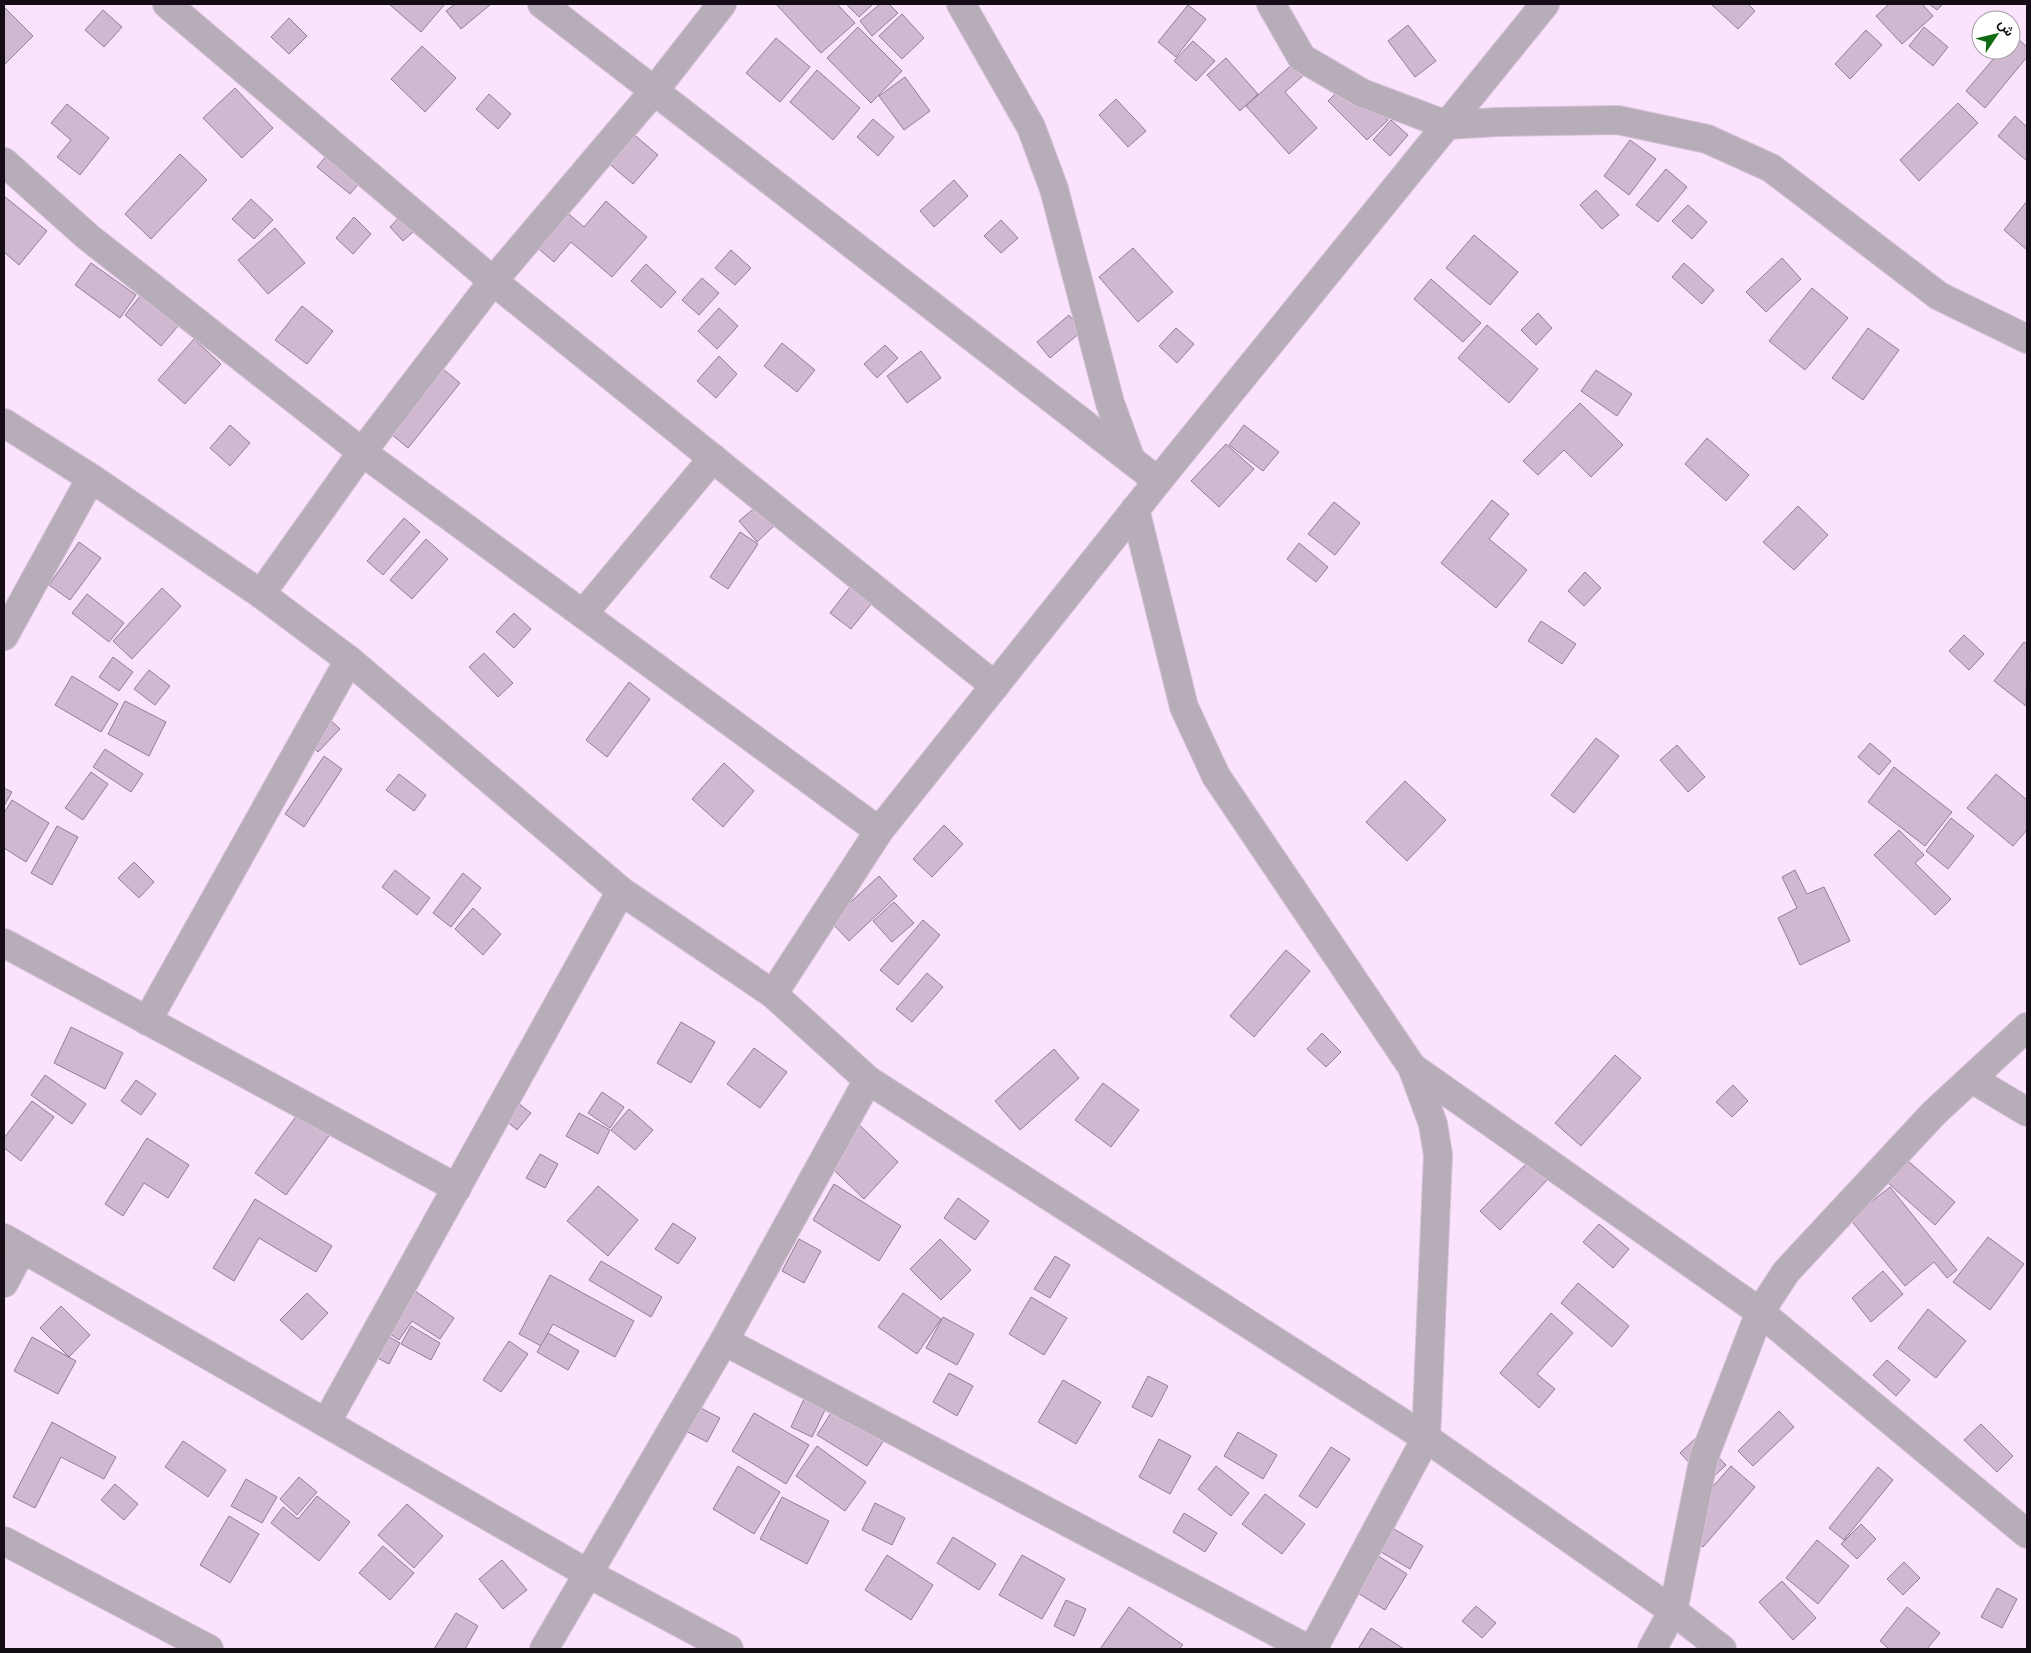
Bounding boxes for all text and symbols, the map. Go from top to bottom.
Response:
north arrow [1971,10,2021,60]
text: ش [1994,14,2021,40]

